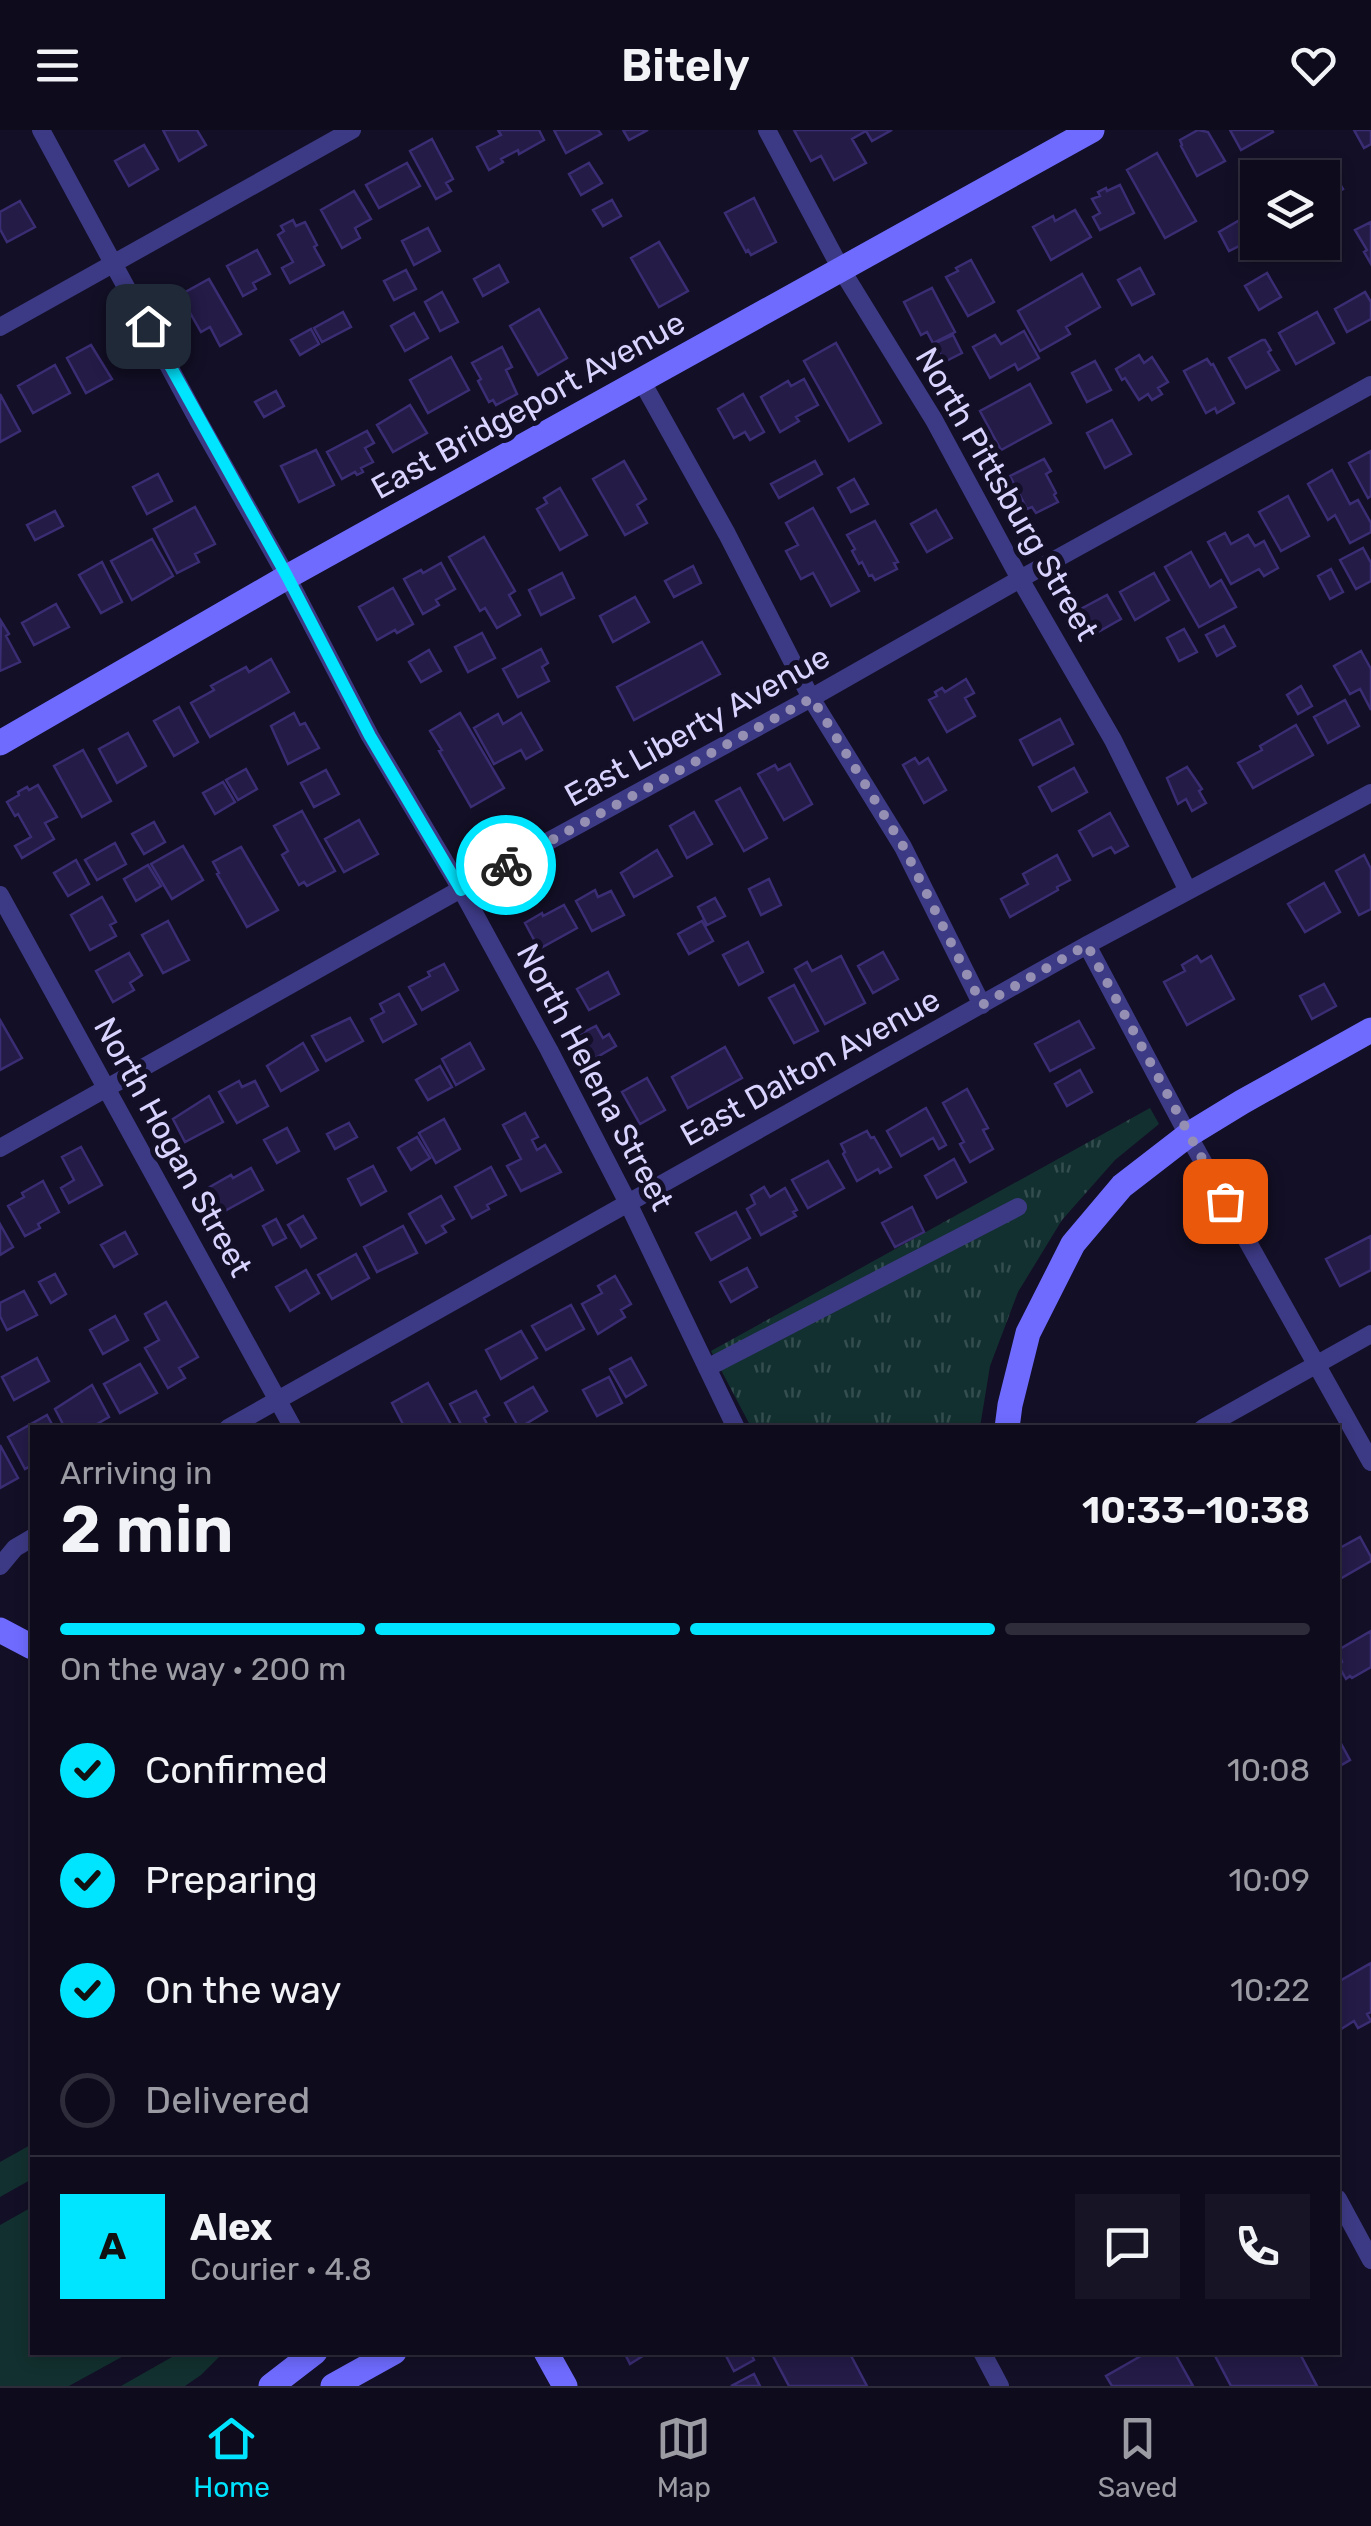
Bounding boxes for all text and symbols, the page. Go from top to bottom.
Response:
icon: menu [30,38,85,93]
icon: heart [1286,38,1341,93]
text: Bitely [621,39,750,92]
map controls [1240,160,1340,260]
button: layers [1240,160,1340,260]
pin [106,284,191,369]
icon: home [121,299,176,354]
street label: East Bridgeport Avenue [365,303,691,507]
street label: North Pittsburg Street [908,341,1106,647]
street label: East Liberty Avenue [558,637,836,815]
courier [456,815,556,915]
icon: bike [479,838,534,893]
street label: North Helena Street [509,937,681,1217]
street label: East Dalton Avenue [674,980,946,1154]
street label: North Hogan Street [86,1011,260,1283]
pin [1183,1159,1268,1244]
icon: bag [1198,1174,1253,1229]
text: Arriving in [60,1454,212,1492]
text: 10:33–10:38 [1082,1487,1310,1533]
text: 2 min [60,1491,234,1568]
text: On the way · 200 m [60,1650,347,1688]
icon: check [60,1743,115,1798]
text: Confirmed [145,1747,328,1793]
text: 10:08 [1227,1751,1310,1789]
icon: check [60,1853,115,1908]
text: Preparing [145,1857,318,1903]
text: 10:09 [1228,1861,1310,1899]
icon: check [60,1963,115,2018]
text: On the way [145,1967,341,2013]
text: 10:22 [1230,1971,1310,2009]
text: Delivered [145,2077,310,2123]
button: chat [1075,2194,1180,2299]
button: phone [1205,2194,1310,2299]
text: Alex [190,2204,272,2250]
text: A [99,2223,126,2269]
text: Courier · 4.8 [190,2250,372,2288]
tab: Home [193,2411,270,2504]
tab: Map [656,2411,711,2504]
tab: Saved [1098,2411,1178,2504]

